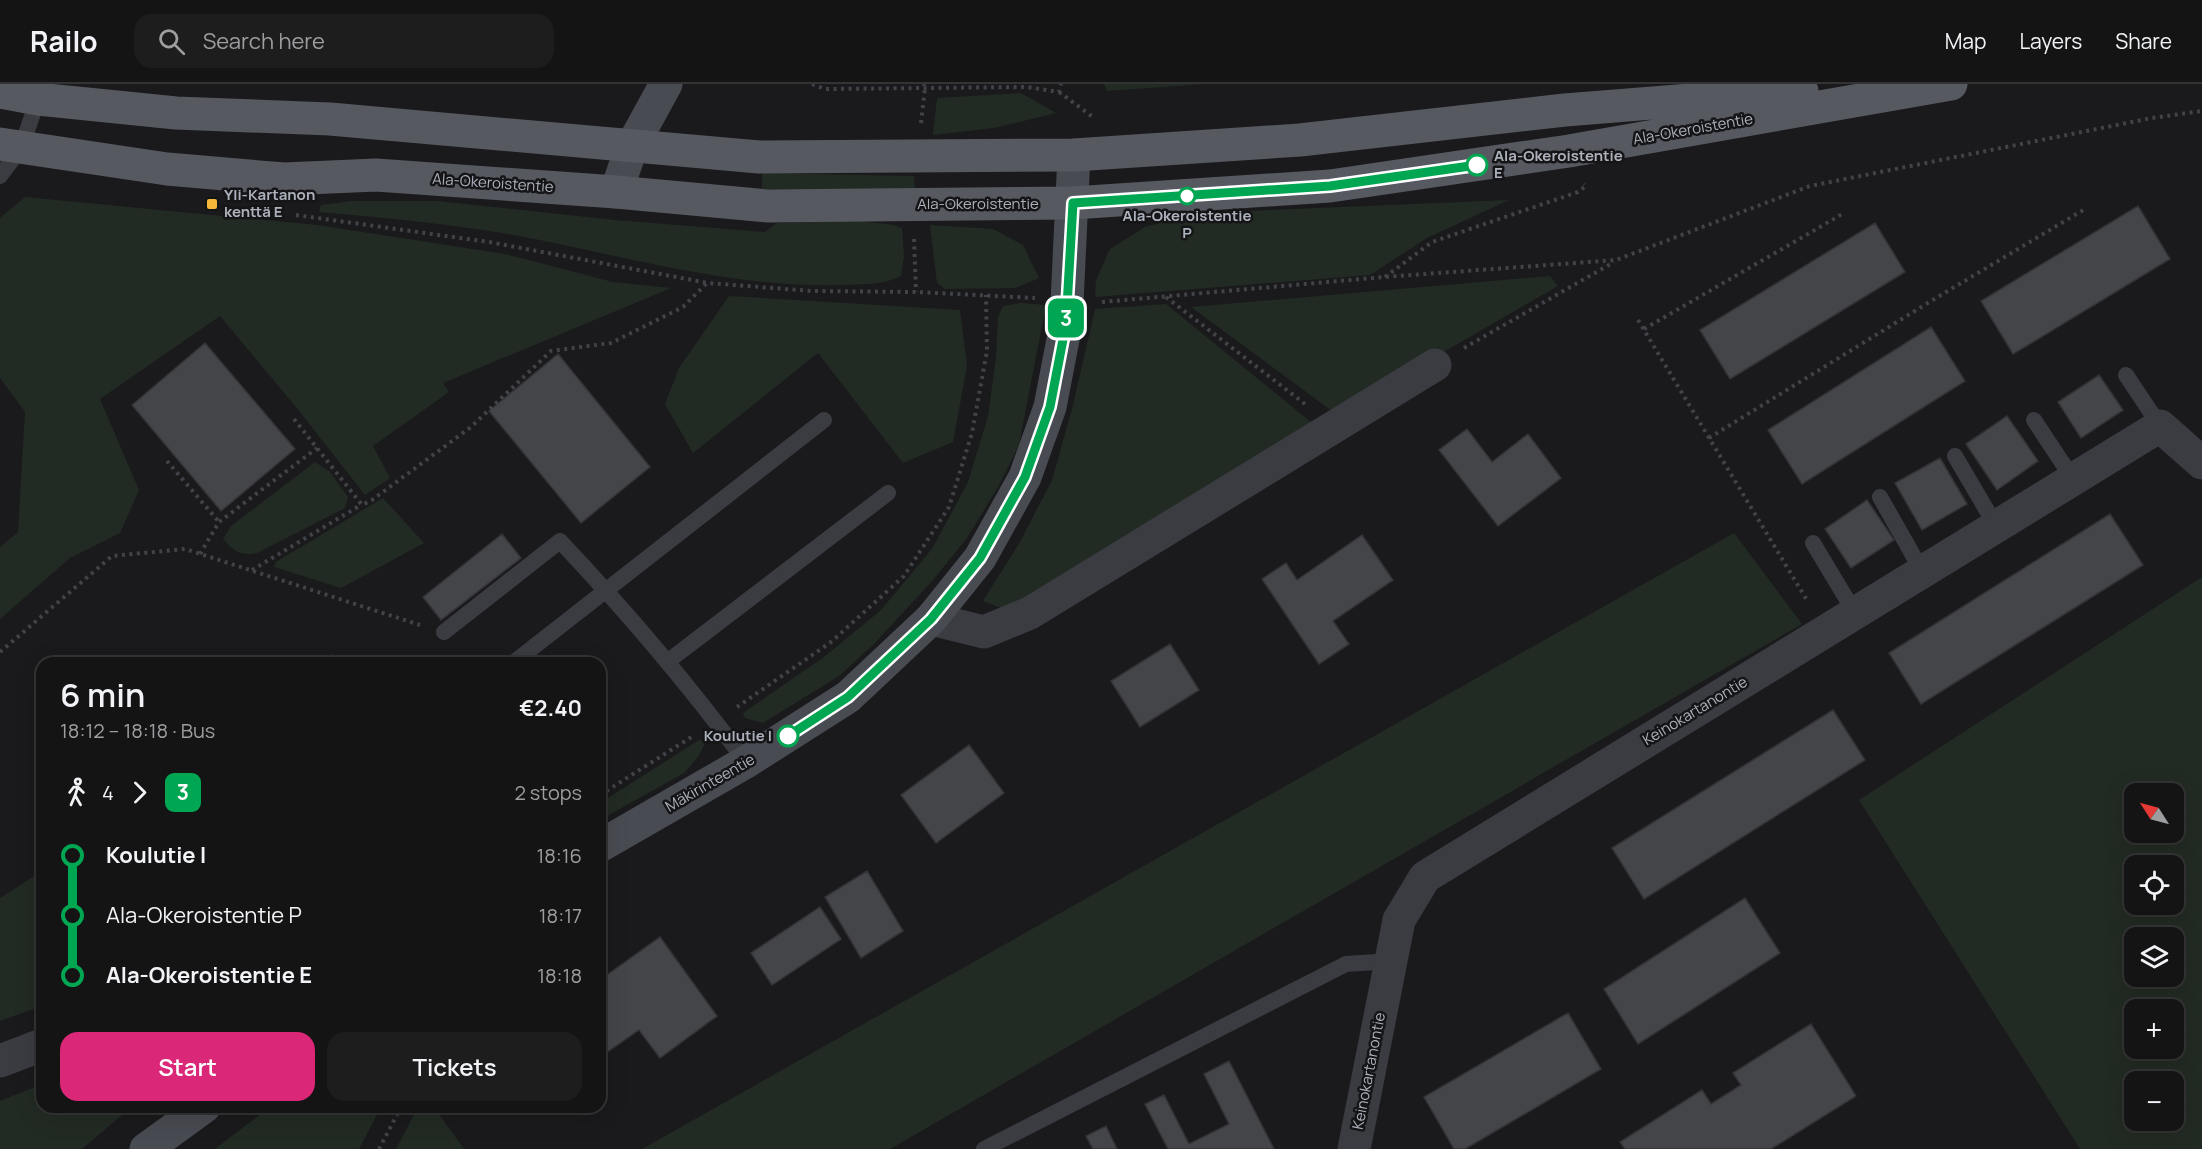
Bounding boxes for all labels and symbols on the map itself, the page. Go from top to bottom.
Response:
street label: Ala-Okeroistentie [1631,108,1755,149]
place label: Ala-Okeroistentie E [1494,145,1623,183]
marker: Ala-Okeroistentie E [1466,154,1488,176]
street label: Ala-Okeroistentie [432,168,555,197]
place label: Yli-Kartanon kenttä E [224,184,315,222]
marker: Ala-Okeroistentie P [1178,187,1196,205]
street label: Ala-Okeroistentie [917,193,1039,214]
marker: Yli-Kartanon kenttä E [205,197,219,211]
place label: Ala-Okeroistentie P [1123,205,1251,243]
line badge: 3 [1046,298,1086,338]
street label: Keinokartanontie [1638,671,1751,750]
place label: Koulutie I [704,725,772,746]
marker: Koulutie I [777,725,799,747]
street label: Mäkirinteentie [661,748,758,817]
north arrow [2124,783,2184,843]
street label: Keinokartanontie [1347,1010,1390,1131]

